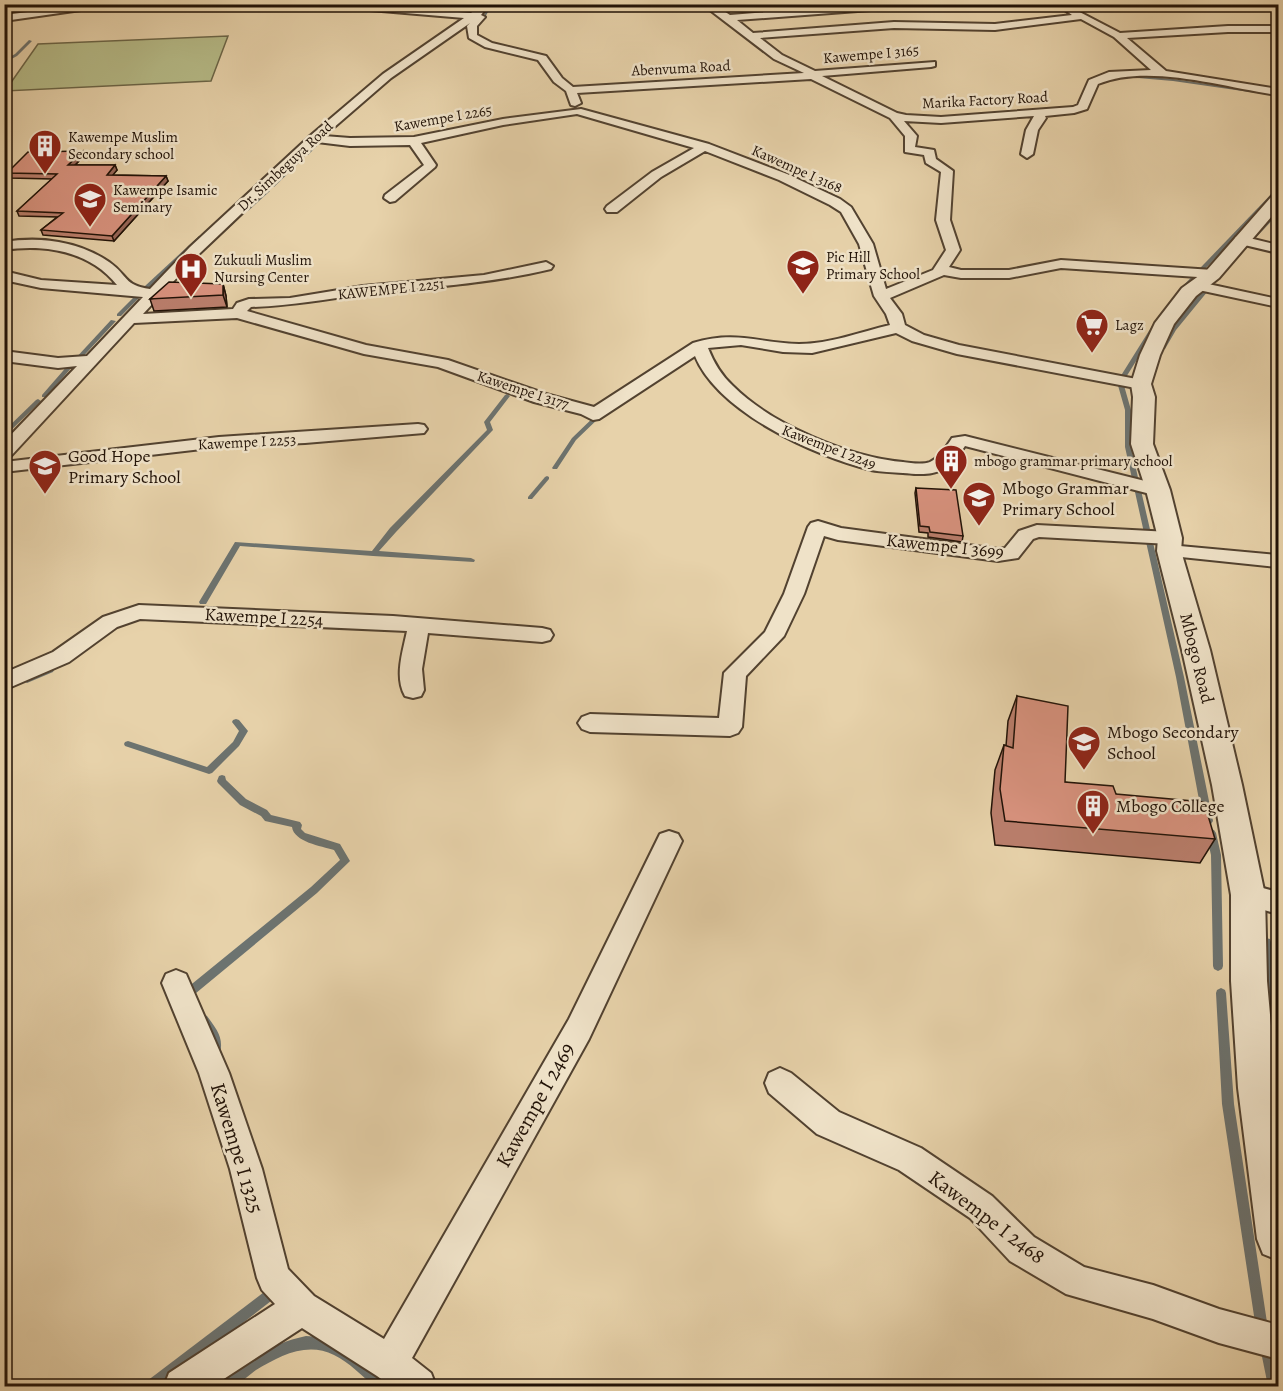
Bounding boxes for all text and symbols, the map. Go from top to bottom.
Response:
street label: Kawempe I 3165 [822,40,920,68]
street label: Abenvuma Road [630,55,732,81]
street label: Marika Factory Road [921,87,1050,113]
street label: Kawempe I 2265 [392,100,494,136]
street label: Dr. Simbeguya Road [233,116,338,216]
place label: Kawempe Muslim Secondary school [68,127,179,164]
building icon: Kawempe Muslim Secondary school [27,128,63,175]
street label: Kawempe I 3168 [749,140,845,198]
place label: Kawempe Isamic Seminary [113,180,217,217]
school or university icon: Kawempe Isamic Seminary [72,181,108,228]
place label: Pic Hill Primary School [826,247,920,284]
school or university icon: Pic Hill Primary School [785,248,821,295]
place label: Zukuuli Muslim Nursing Center [214,250,312,287]
hospital icon: Zukuuli Muslim Nursing Center [173,251,209,298]
street label: KAWEMPE I 2251 [337,273,445,305]
supermarket icon: Lagz [1074,307,1110,354]
place label: Lagz [1115,315,1144,335]
street label: Kawempe I 3177 [475,366,572,414]
street label: Kawempe I 2249 [779,420,879,474]
street label: Kawempe I 2253 [197,429,297,455]
building icon: mbogo grammar primary school [933,443,969,490]
place label: Good Hope Primary School [68,444,181,489]
school or university icon: Good Hope Primary School [27,448,63,495]
place label: mbogo grammar primary school [974,451,1173,471]
place label: Mbogo Grammar Primary School [1002,476,1129,521]
school or university icon: Mbogo Grammar Primary School [961,480,997,527]
street label: Kawempe I 3699 [885,528,1005,564]
street label: Kawempe I 2254 [204,602,324,632]
street label: Mbogo Road [1174,610,1220,706]
place label: Mbogo Secondary School [1107,720,1240,765]
school or university icon: Mbogo Secondary School [1066,724,1102,771]
building icon: Mbogo College [1075,788,1111,835]
place label: Mbogo College [1116,794,1225,818]
street label: Kawempe I 2469 [489,1037,581,1173]
street label: Kawempe I 1325 [204,1079,270,1217]
street label: Kawempe I 2468 [923,1164,1051,1270]

